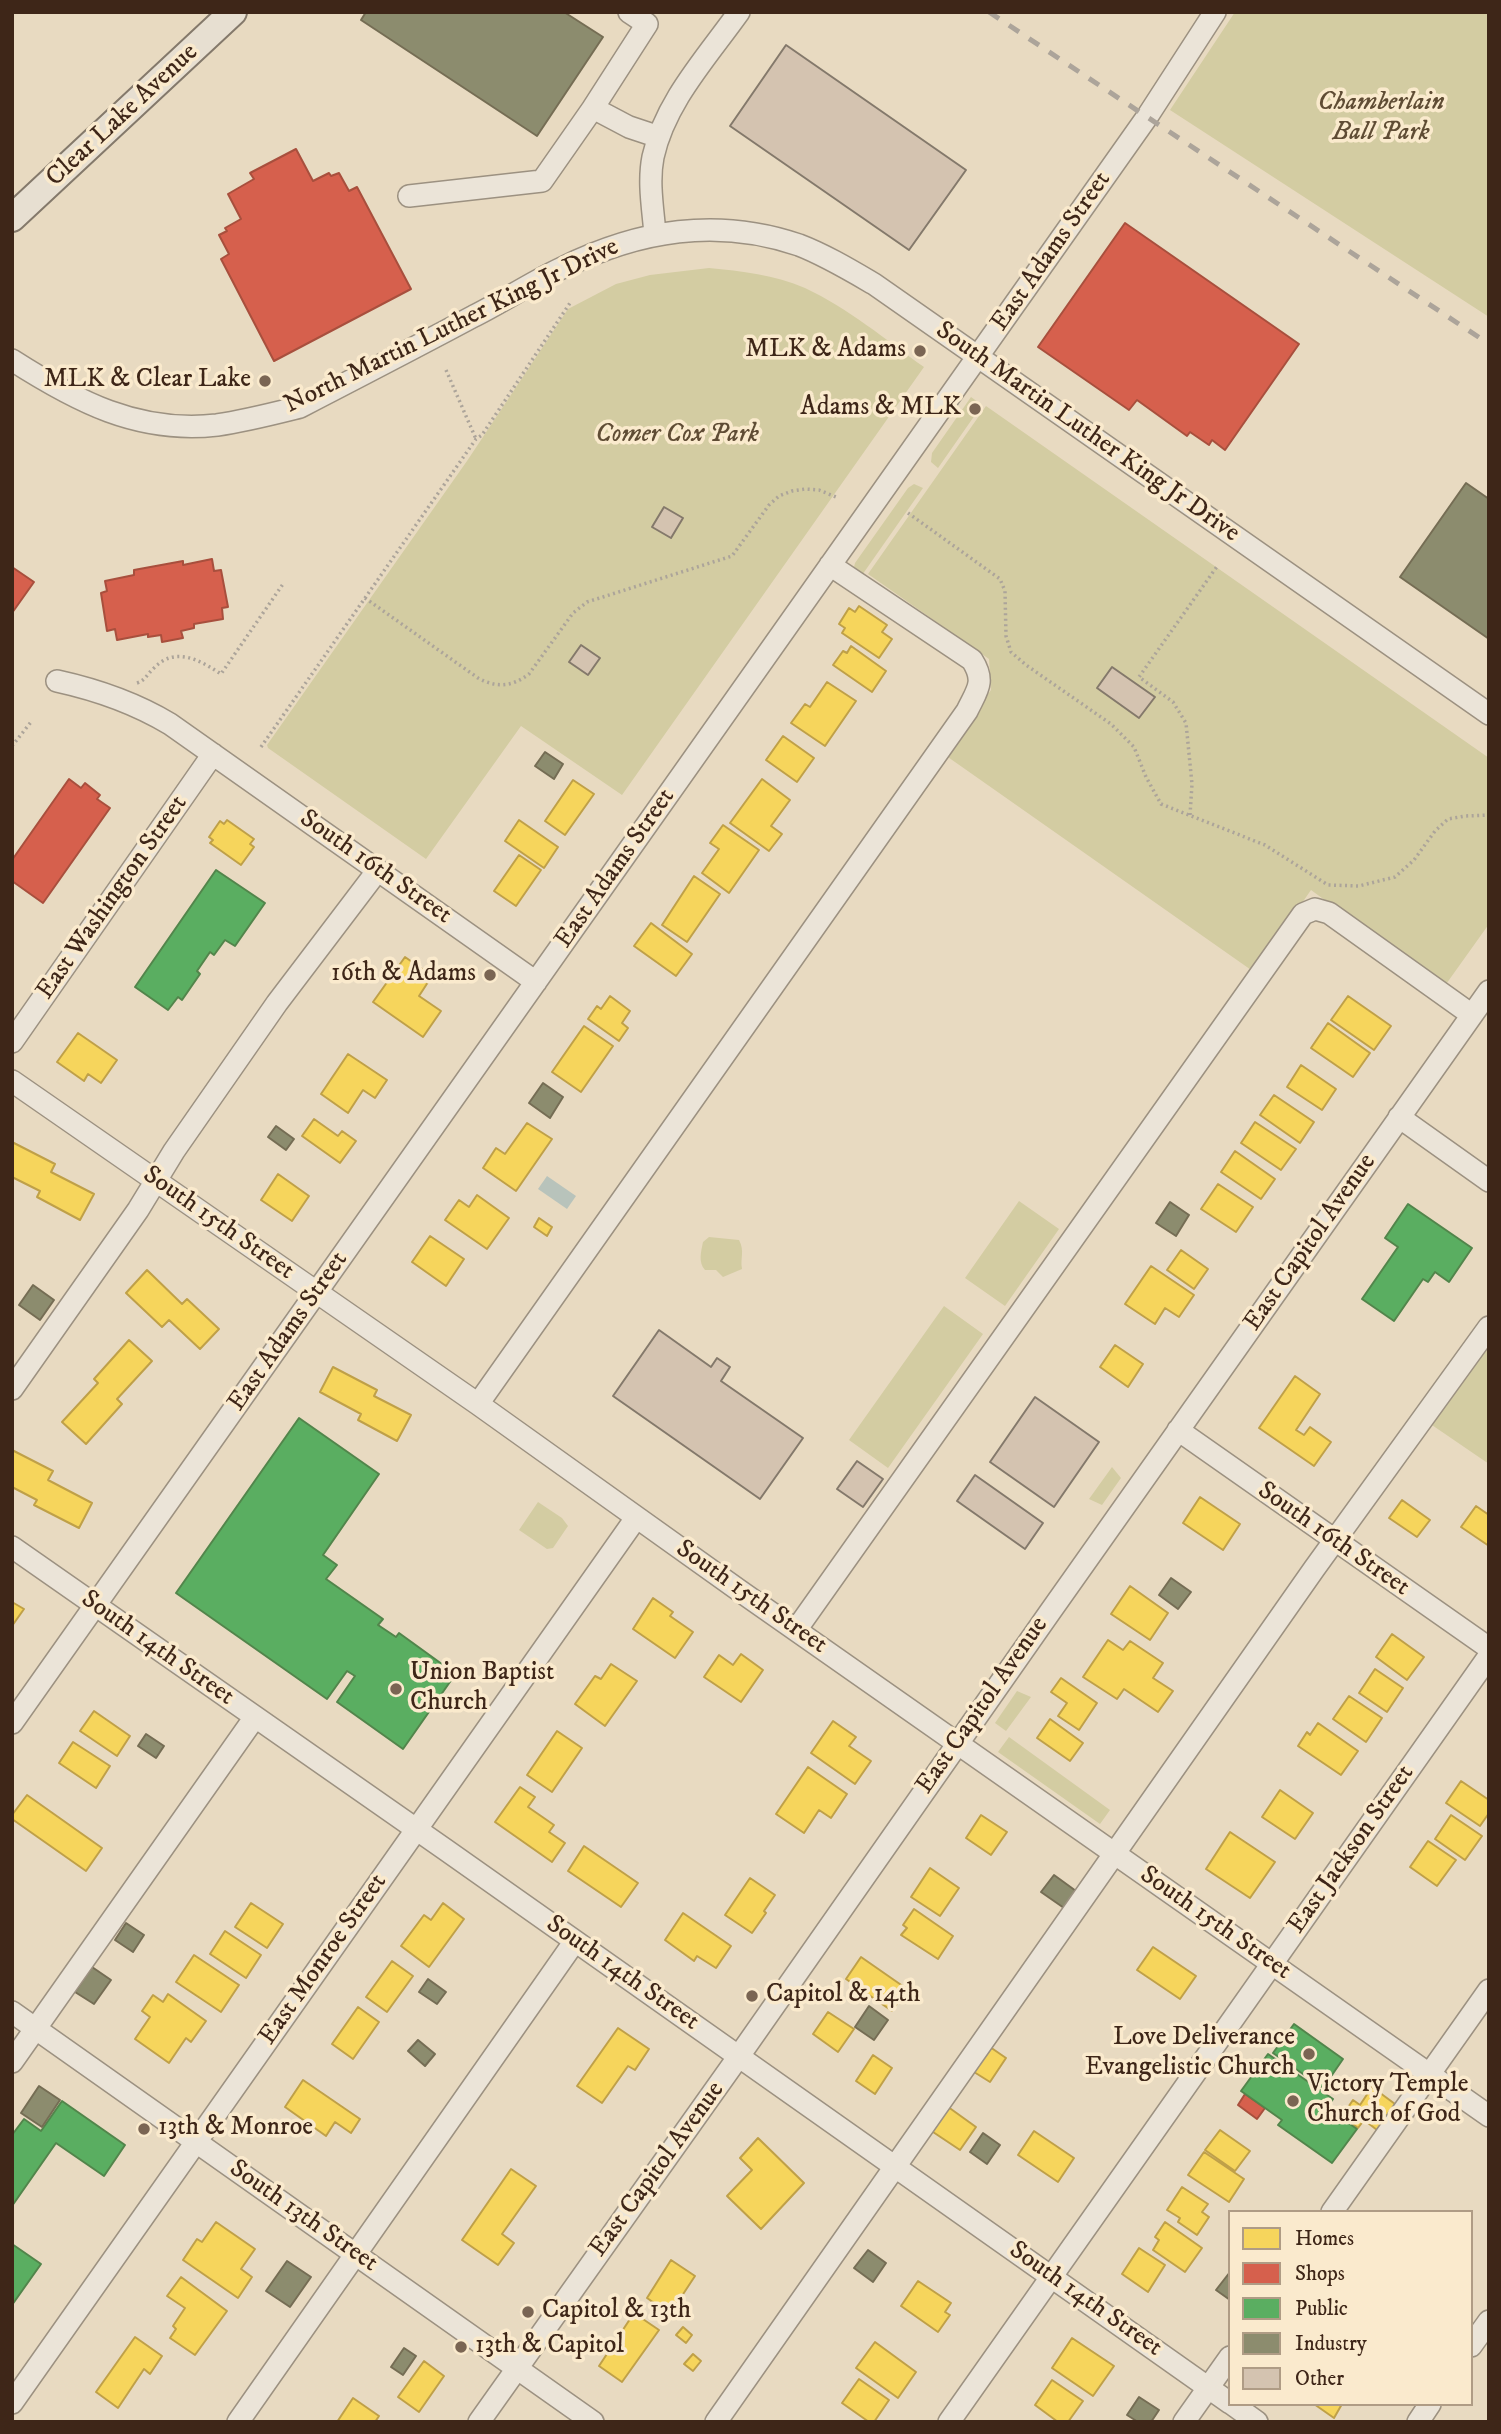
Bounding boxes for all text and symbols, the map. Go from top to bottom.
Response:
street label: Clear Lake Avenue [41,38,205,194]
park label: Chamberlain Ball Park [1318,88,1444,150]
street label: East Adams Street [985,166,1119,338]
street label: North Martin Luther King Jr Drive [280,232,624,422]
street label: South Martin Luther King Jr Drive [929,316,1245,550]
place label: MLK & Adams [745,335,906,367]
marker: MLK & Adams [912,343,928,359]
place label: MLK & Clear Lake [44,365,251,397]
marker: MLK & Clear Lake [257,373,273,389]
place label: Adams & MLK [800,393,961,425]
marker: Adams & MLK [967,401,983,417]
park label: Comer Cox Park [595,420,759,452]
street label: East Adams Street [549,783,683,955]
street label: East Washington Street [31,790,195,1006]
street label: South 16th Street [293,804,457,932]
place label: 16th & Adams [331,959,476,991]
marker: 16th & Adams [482,967,498,983]
street label: East Capitol Avenue [1238,1148,1384,1338]
street label: South 15th Street [136,1160,300,1288]
street label: East Adams Street [222,1246,356,1418]
street label: South 16th Street [1251,1476,1415,1604]
street label: South 15th Street [669,1534,833,1662]
street label: South 14th Street [74,1585,240,1713]
street label: East Capitol Avenue [910,1611,1056,1801]
place label: Union Baptist Church [410,1658,554,1720]
marker: Union Baptist Church [388,1681,404,1697]
street label: East Jackson Street [1282,1760,1422,1940]
street label: South 15th Street [1133,1860,1297,1988]
street label: East Monroe Street [253,1868,395,2052]
street label: South 14th Street [539,1910,705,2038]
place label: Capitol & 14th [766,1980,920,2012]
marker: Capitol & 14th [744,1988,760,2004]
place label: Love Deliverance Evangelistic Church [1085,2023,1295,2084]
marker: Love Deliverance Evangelistic Church [1301,2046,1317,2062]
place label: Victory Temple Church of God [1307,2070,1468,2132]
street label: East Capitol Avenue [584,2076,732,2264]
marker: Victory Temple Church of God [1285,2093,1301,2109]
place label: 13th & Monroe [158,2113,313,2145]
marker: 13th & Monroe [136,2121,152,2137]
street label: South 13th Street [223,2154,383,2280]
legend [1228,2210,1473,2406]
text: Homes [1295,2226,1354,2252]
street label: South 14th Street [1002,2236,1168,2364]
text: Shops [1295,2261,1345,2287]
place label: Capitol & 13th [542,2296,691,2328]
text: Public [1295,2296,1348,2322]
marker: Capitol & 13th [520,2304,536,2320]
place label: 13th & Capitol [475,2331,624,2363]
text: Industry [1295,2331,1367,2357]
marker: 13th & Capitol [453,2339,469,2355]
text: Other [1295,2366,1344,2392]

